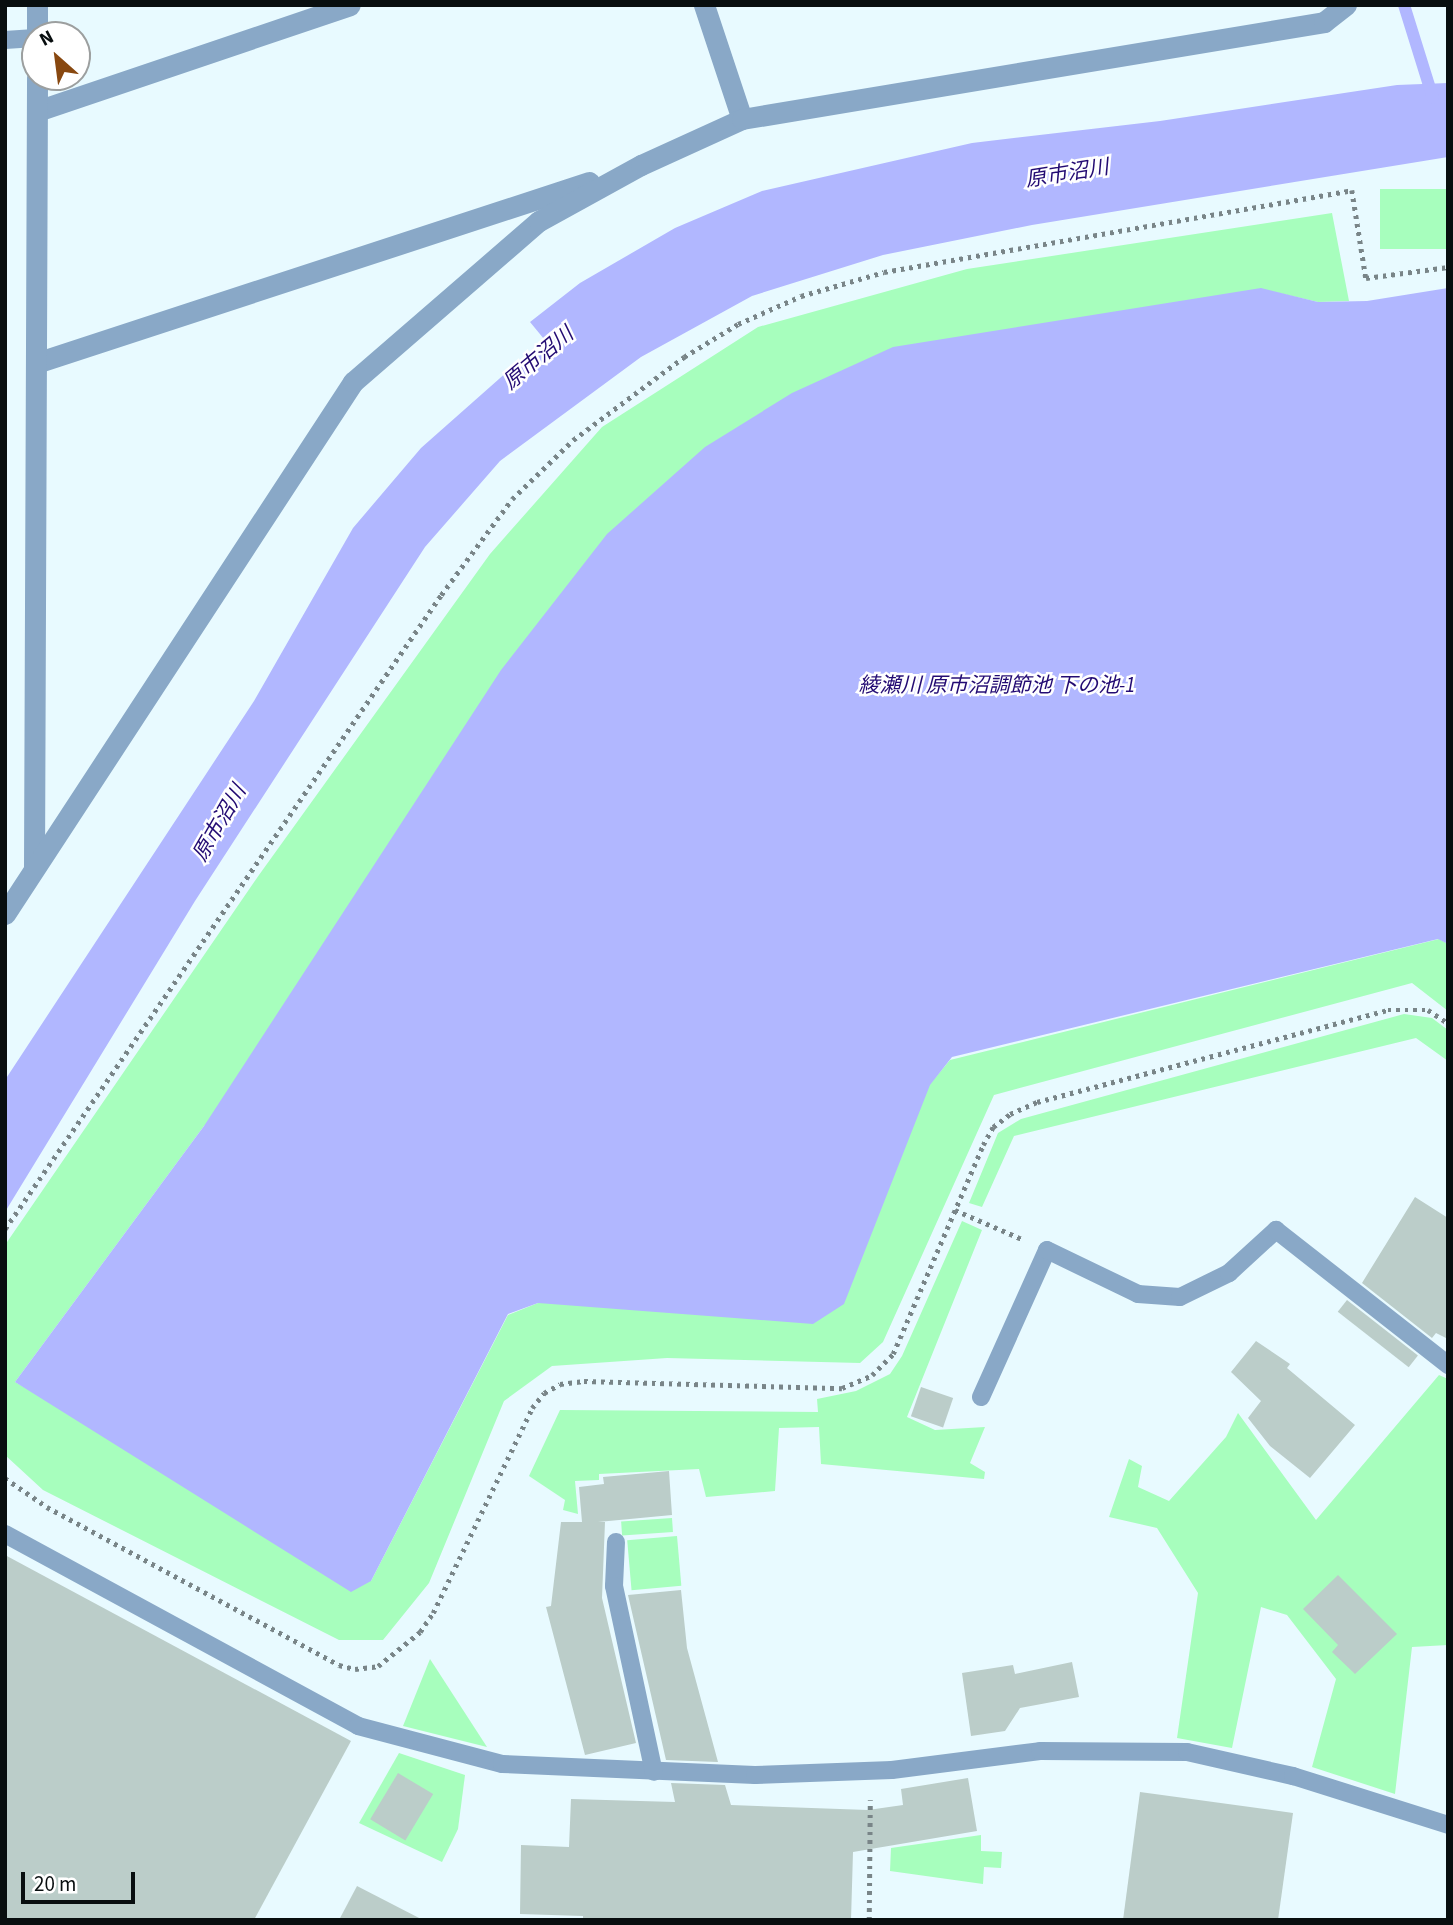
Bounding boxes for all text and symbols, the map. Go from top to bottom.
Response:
north arrow [21,21,91,91]
text: N [35,24,59,54]
water label: 原市沼川 [1024,154,1110,192]
water label: 原市沼川 [498,321,578,395]
water label: 綾瀬川 原市沼調節池 下の池-1 [859,672,1135,698]
water label: 原市沼川 [187,780,251,866]
scale bar [24,1858,138,1902]
text: 20 m [34,1869,76,1899]

